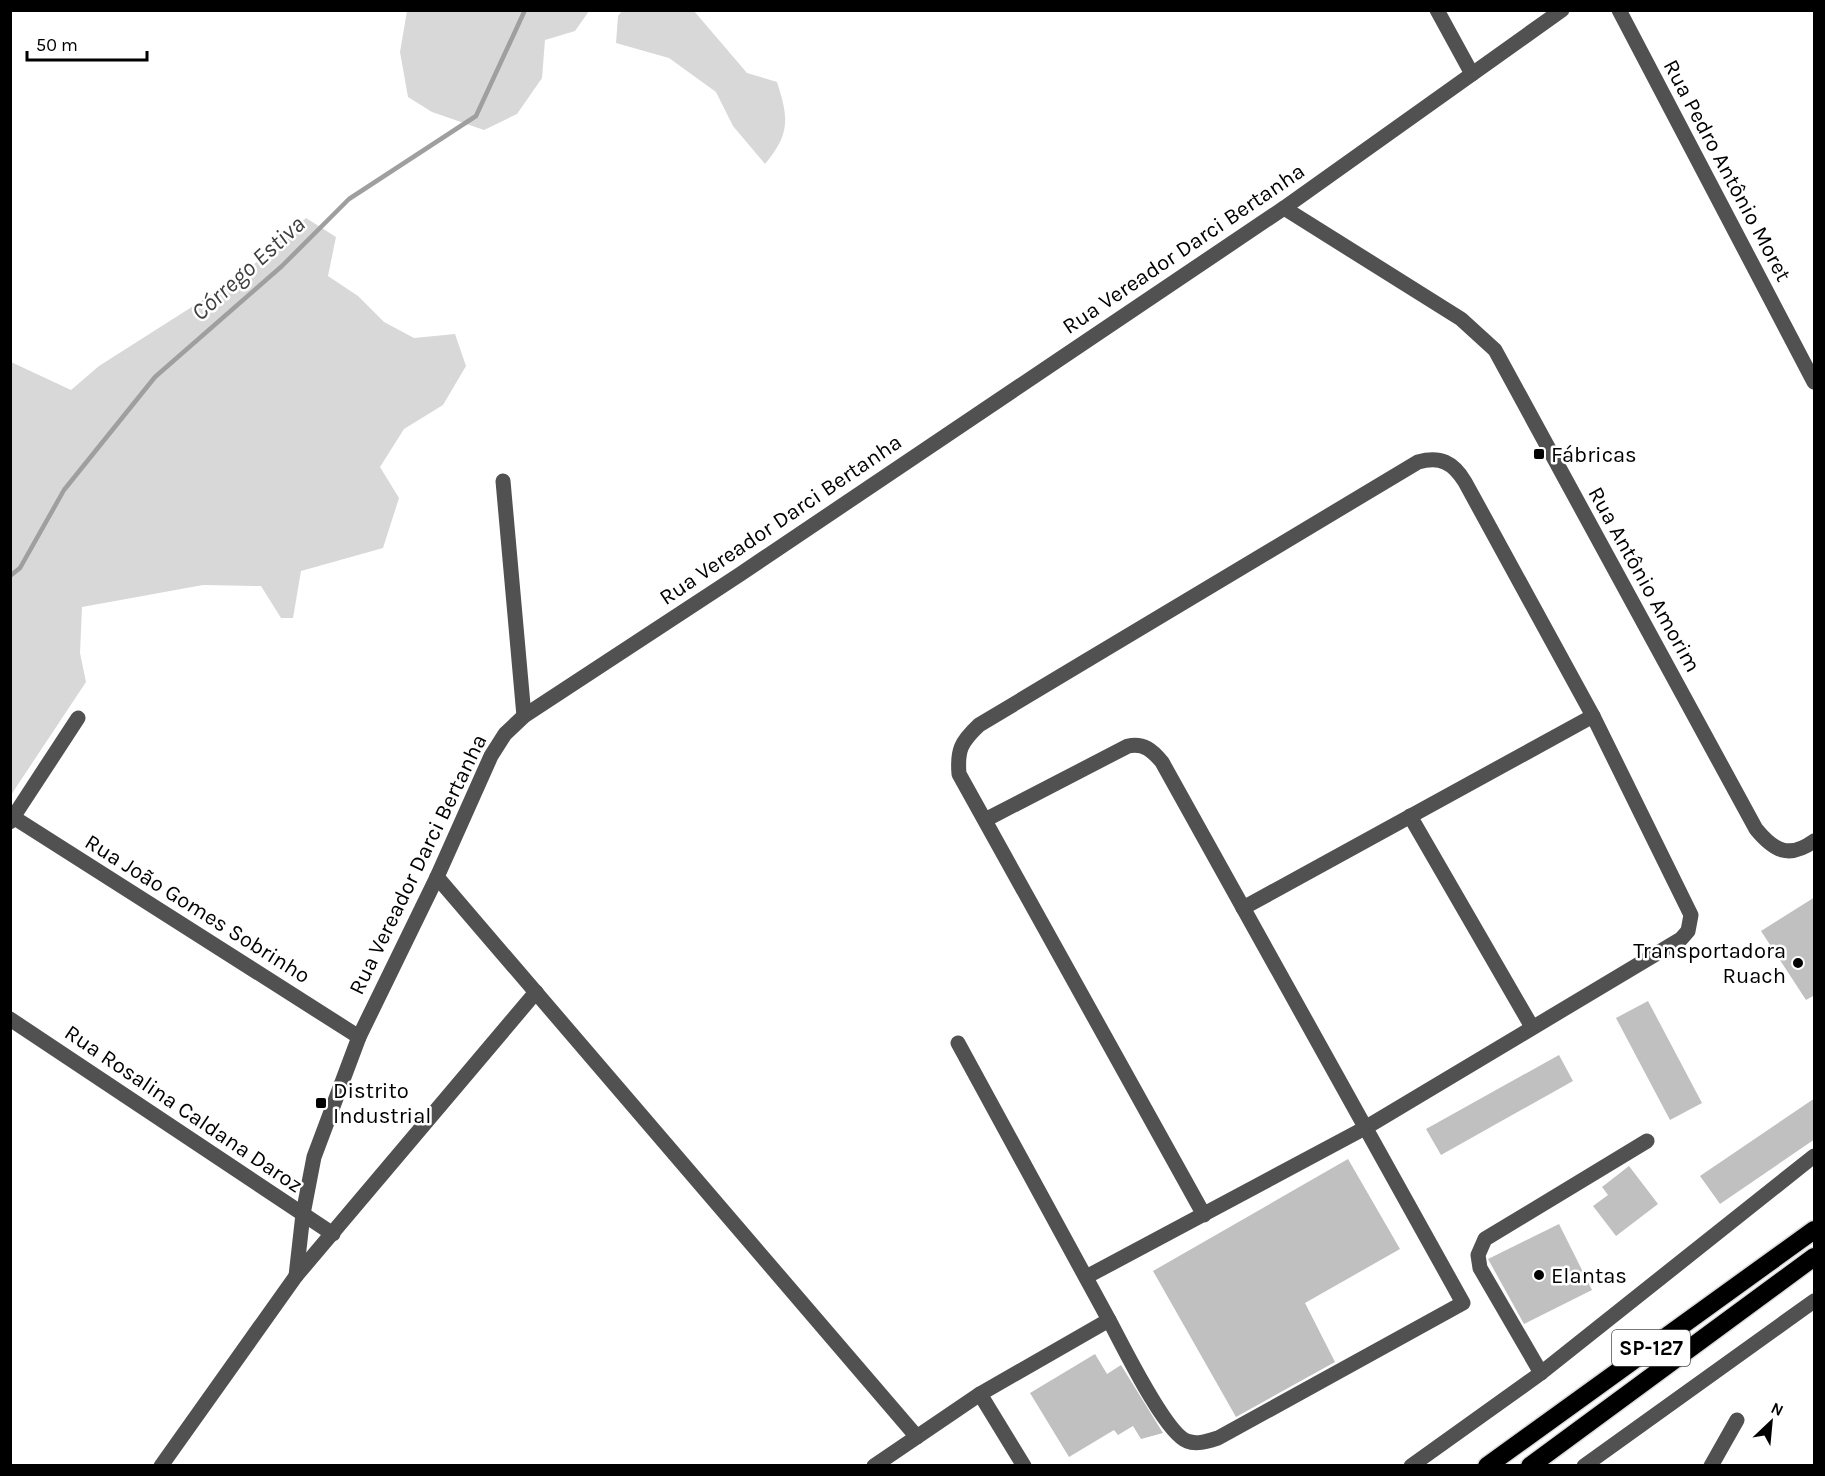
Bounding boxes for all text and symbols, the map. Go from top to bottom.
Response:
scale bar [27,24,147,62]
text: 50 m [36,34,78,56]
street label: Rua Pedro Antônio Moret [1658,55,1797,286]
street label: Rua Vereador Darci Bertanha [1058,158,1310,340]
water label: Córrego Estiva [186,210,310,326]
street label: Rua Vereador Darci Bertanha [655,429,907,611]
place label: Fábricas [1551,442,1637,468]
marker: Fábricas [1532,447,1546,461]
street label: Rua Antônio Amorim [1582,482,1706,677]
street label: Rua Vereador Darci Bertanha [343,730,492,999]
street label: Rua João Gomes Sobrinho [80,829,315,989]
place label: Transportadora Ruach [1633,938,1786,989]
marker: Transportadora Ruach [1791,956,1805,970]
street label: Rua Rosalina Caldana Daroz [60,1019,307,1198]
place label: Distrito Industrial [333,1078,431,1129]
marker: Distrito Industrial [314,1096,328,1110]
place label: Elantas [1551,1263,1627,1289]
marker: Elantas [1532,1268,1546,1282]
road number: SP-127 [1612,1330,1690,1366]
north arrow [1741,1392,1801,1452]
text: N [1768,1398,1787,1420]

